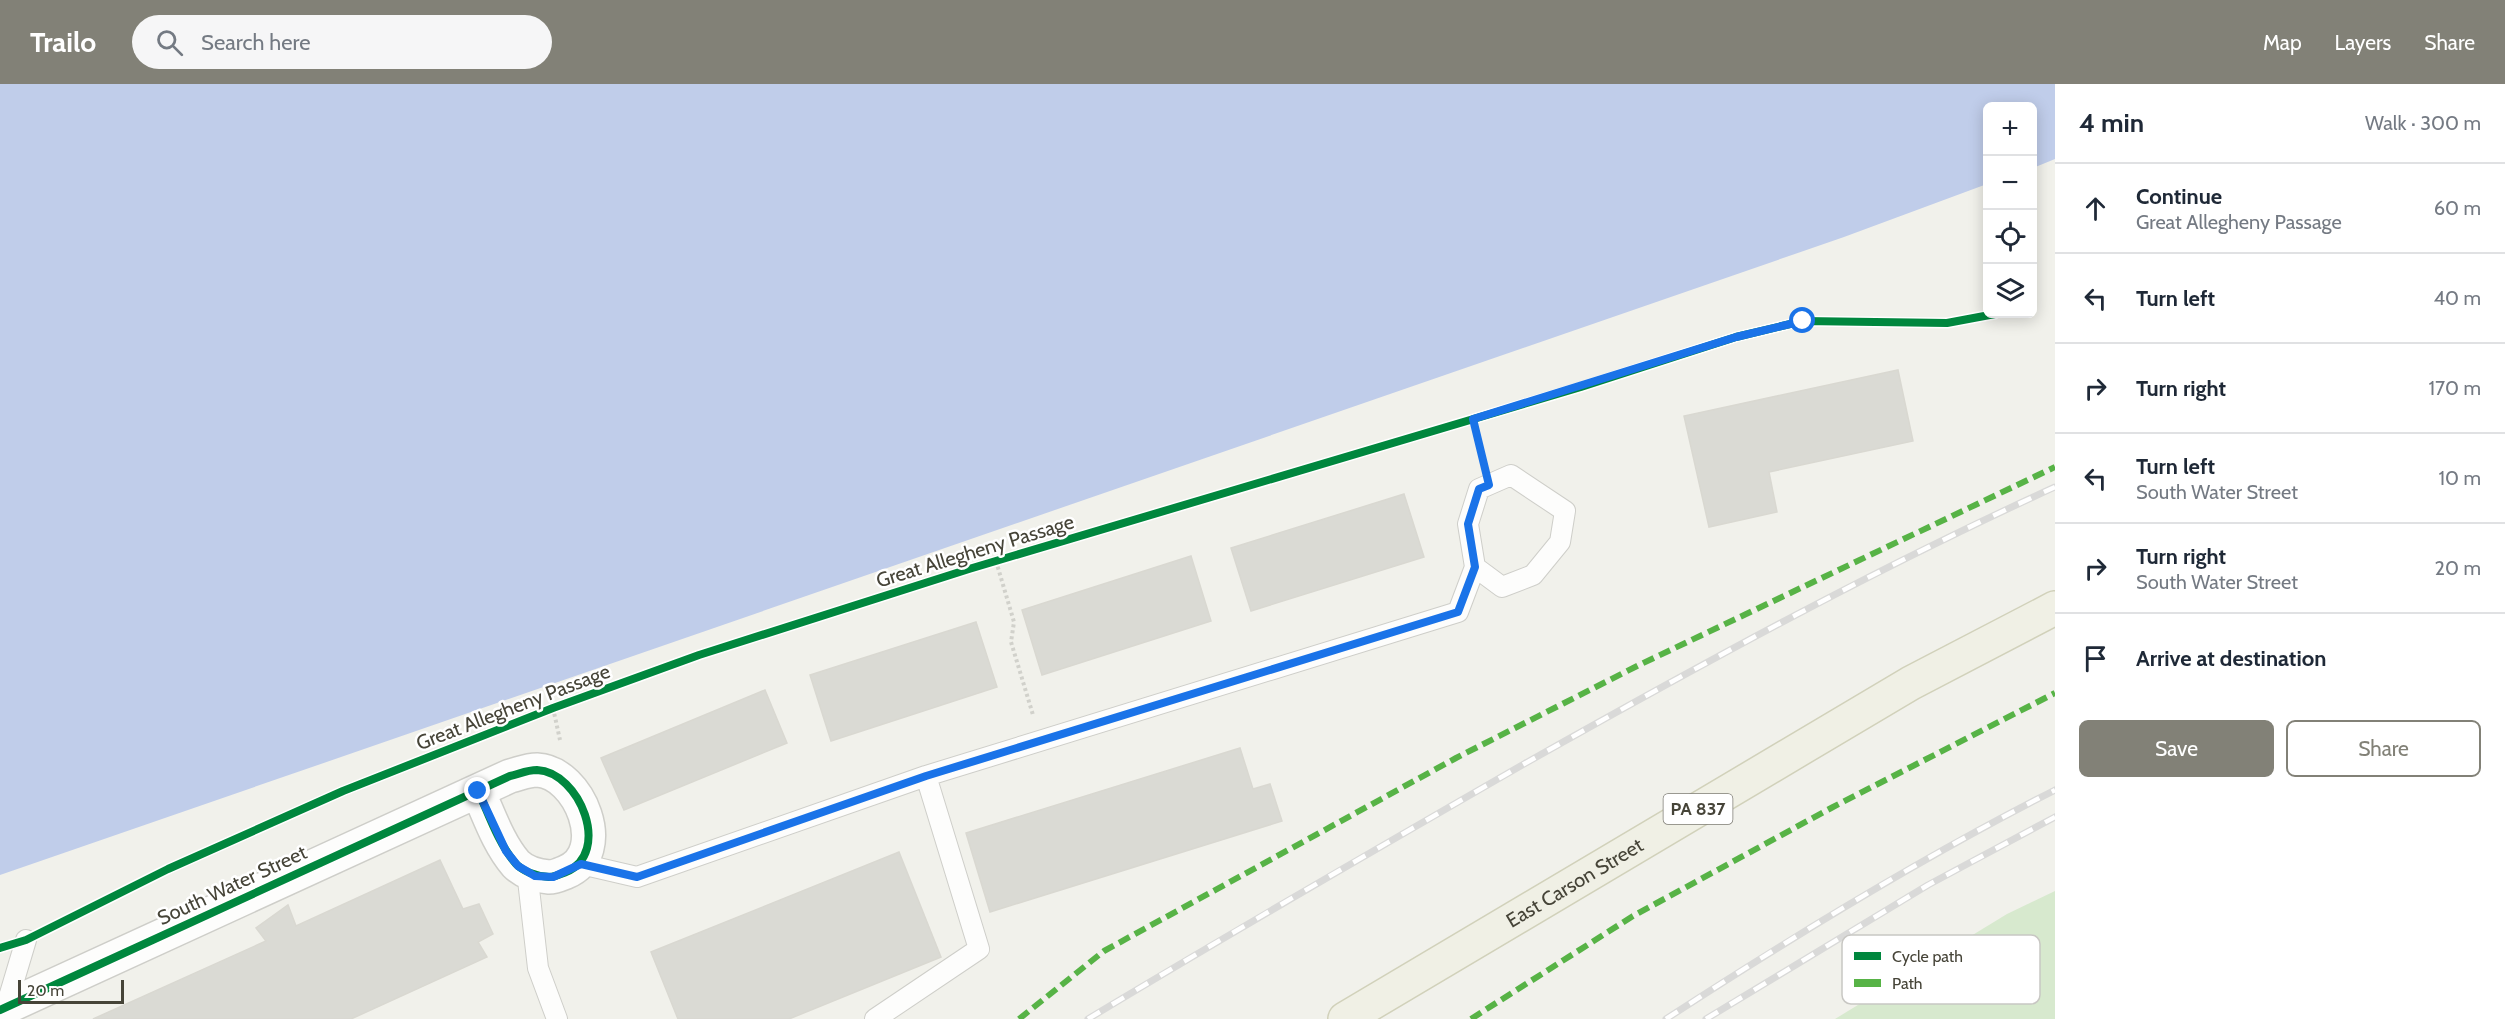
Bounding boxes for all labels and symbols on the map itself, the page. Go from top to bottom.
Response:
route start [1789,307,1815,333]
street label: Great Allegheny Passage [873,509,1077,593]
street label: Great Allegheny Passage [413,659,613,755]
route end [464,777,490,803]
road number: PA 837 [1664,794,1732,824]
street label: East Carson Street [1502,833,1648,933]
street label: South Water Street [154,840,311,930]
legend [1842,935,2040,1004]
text: Cycle path [1892,947,1963,966]
text: Path [1892,974,1923,993]
scale bar [18,977,124,1004]

